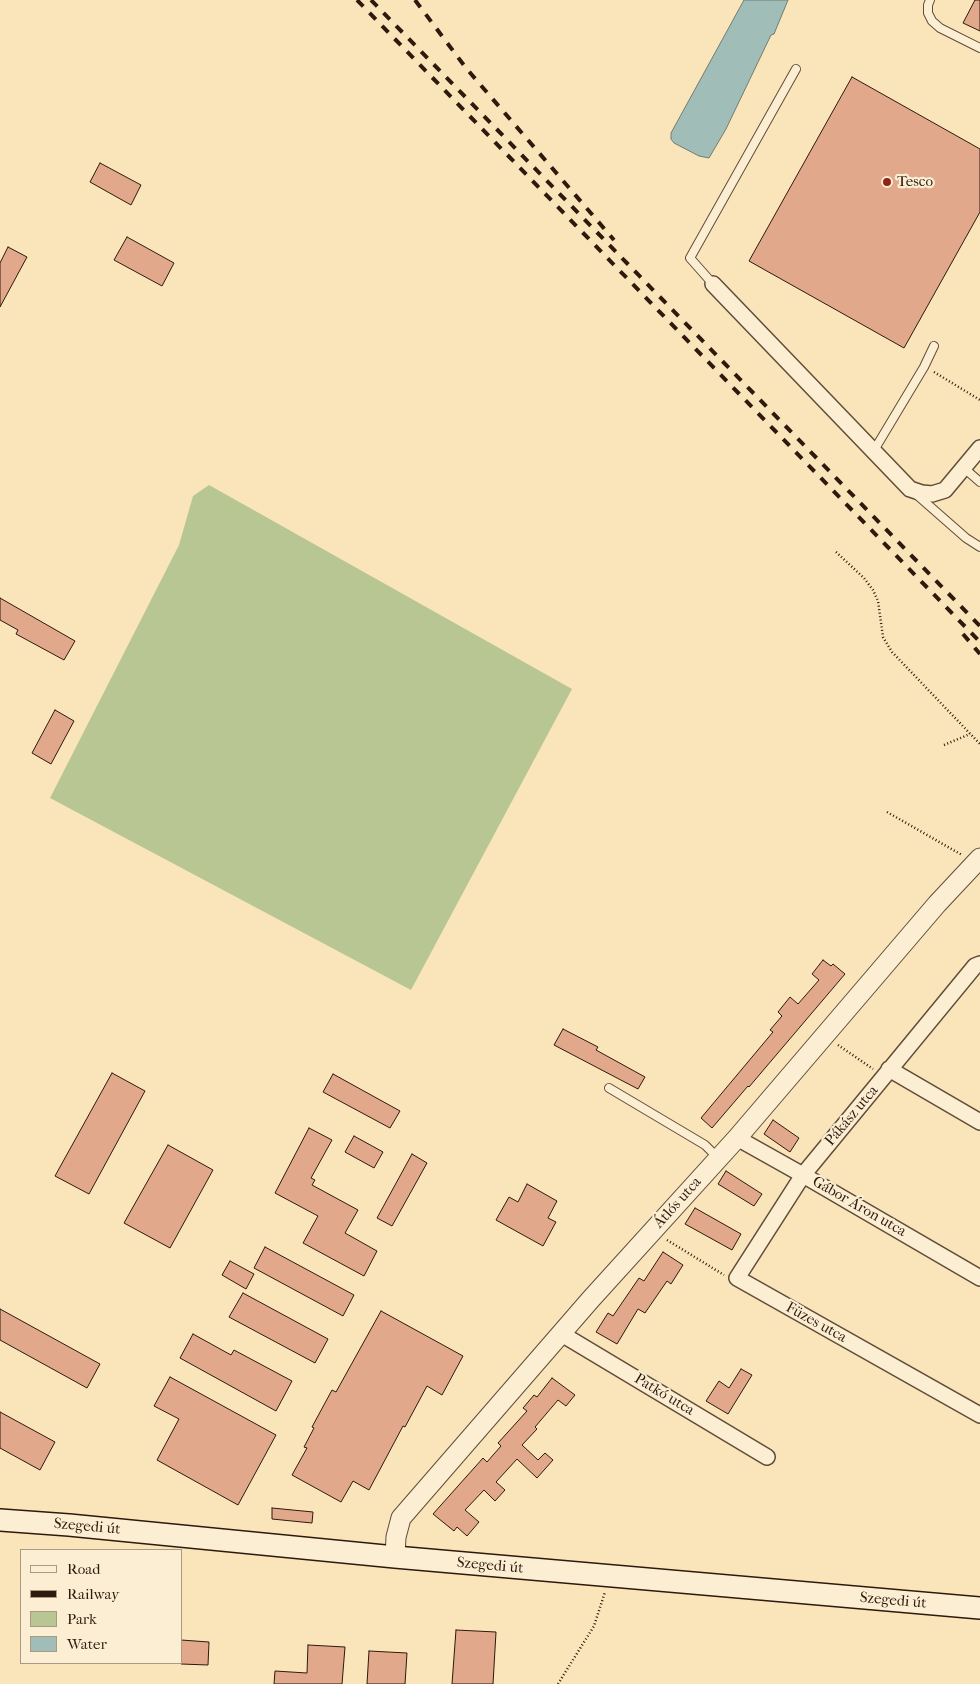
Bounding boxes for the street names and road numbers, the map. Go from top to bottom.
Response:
street label: Pákász utca [822,1082,882,1150]
street label: Gábor Áron utca [809,1173,909,1241]
street label: Átlós utca [650,1174,706,1232]
street label: Füzes utca [782,1299,850,1347]
street label: Patkó utca [631,1370,697,1420]
street label: Szegedi út [53,1515,121,1539]
street label: Szegedi út [456,1554,524,1578]
street label: Szegedi út [859,1589,927,1613]

